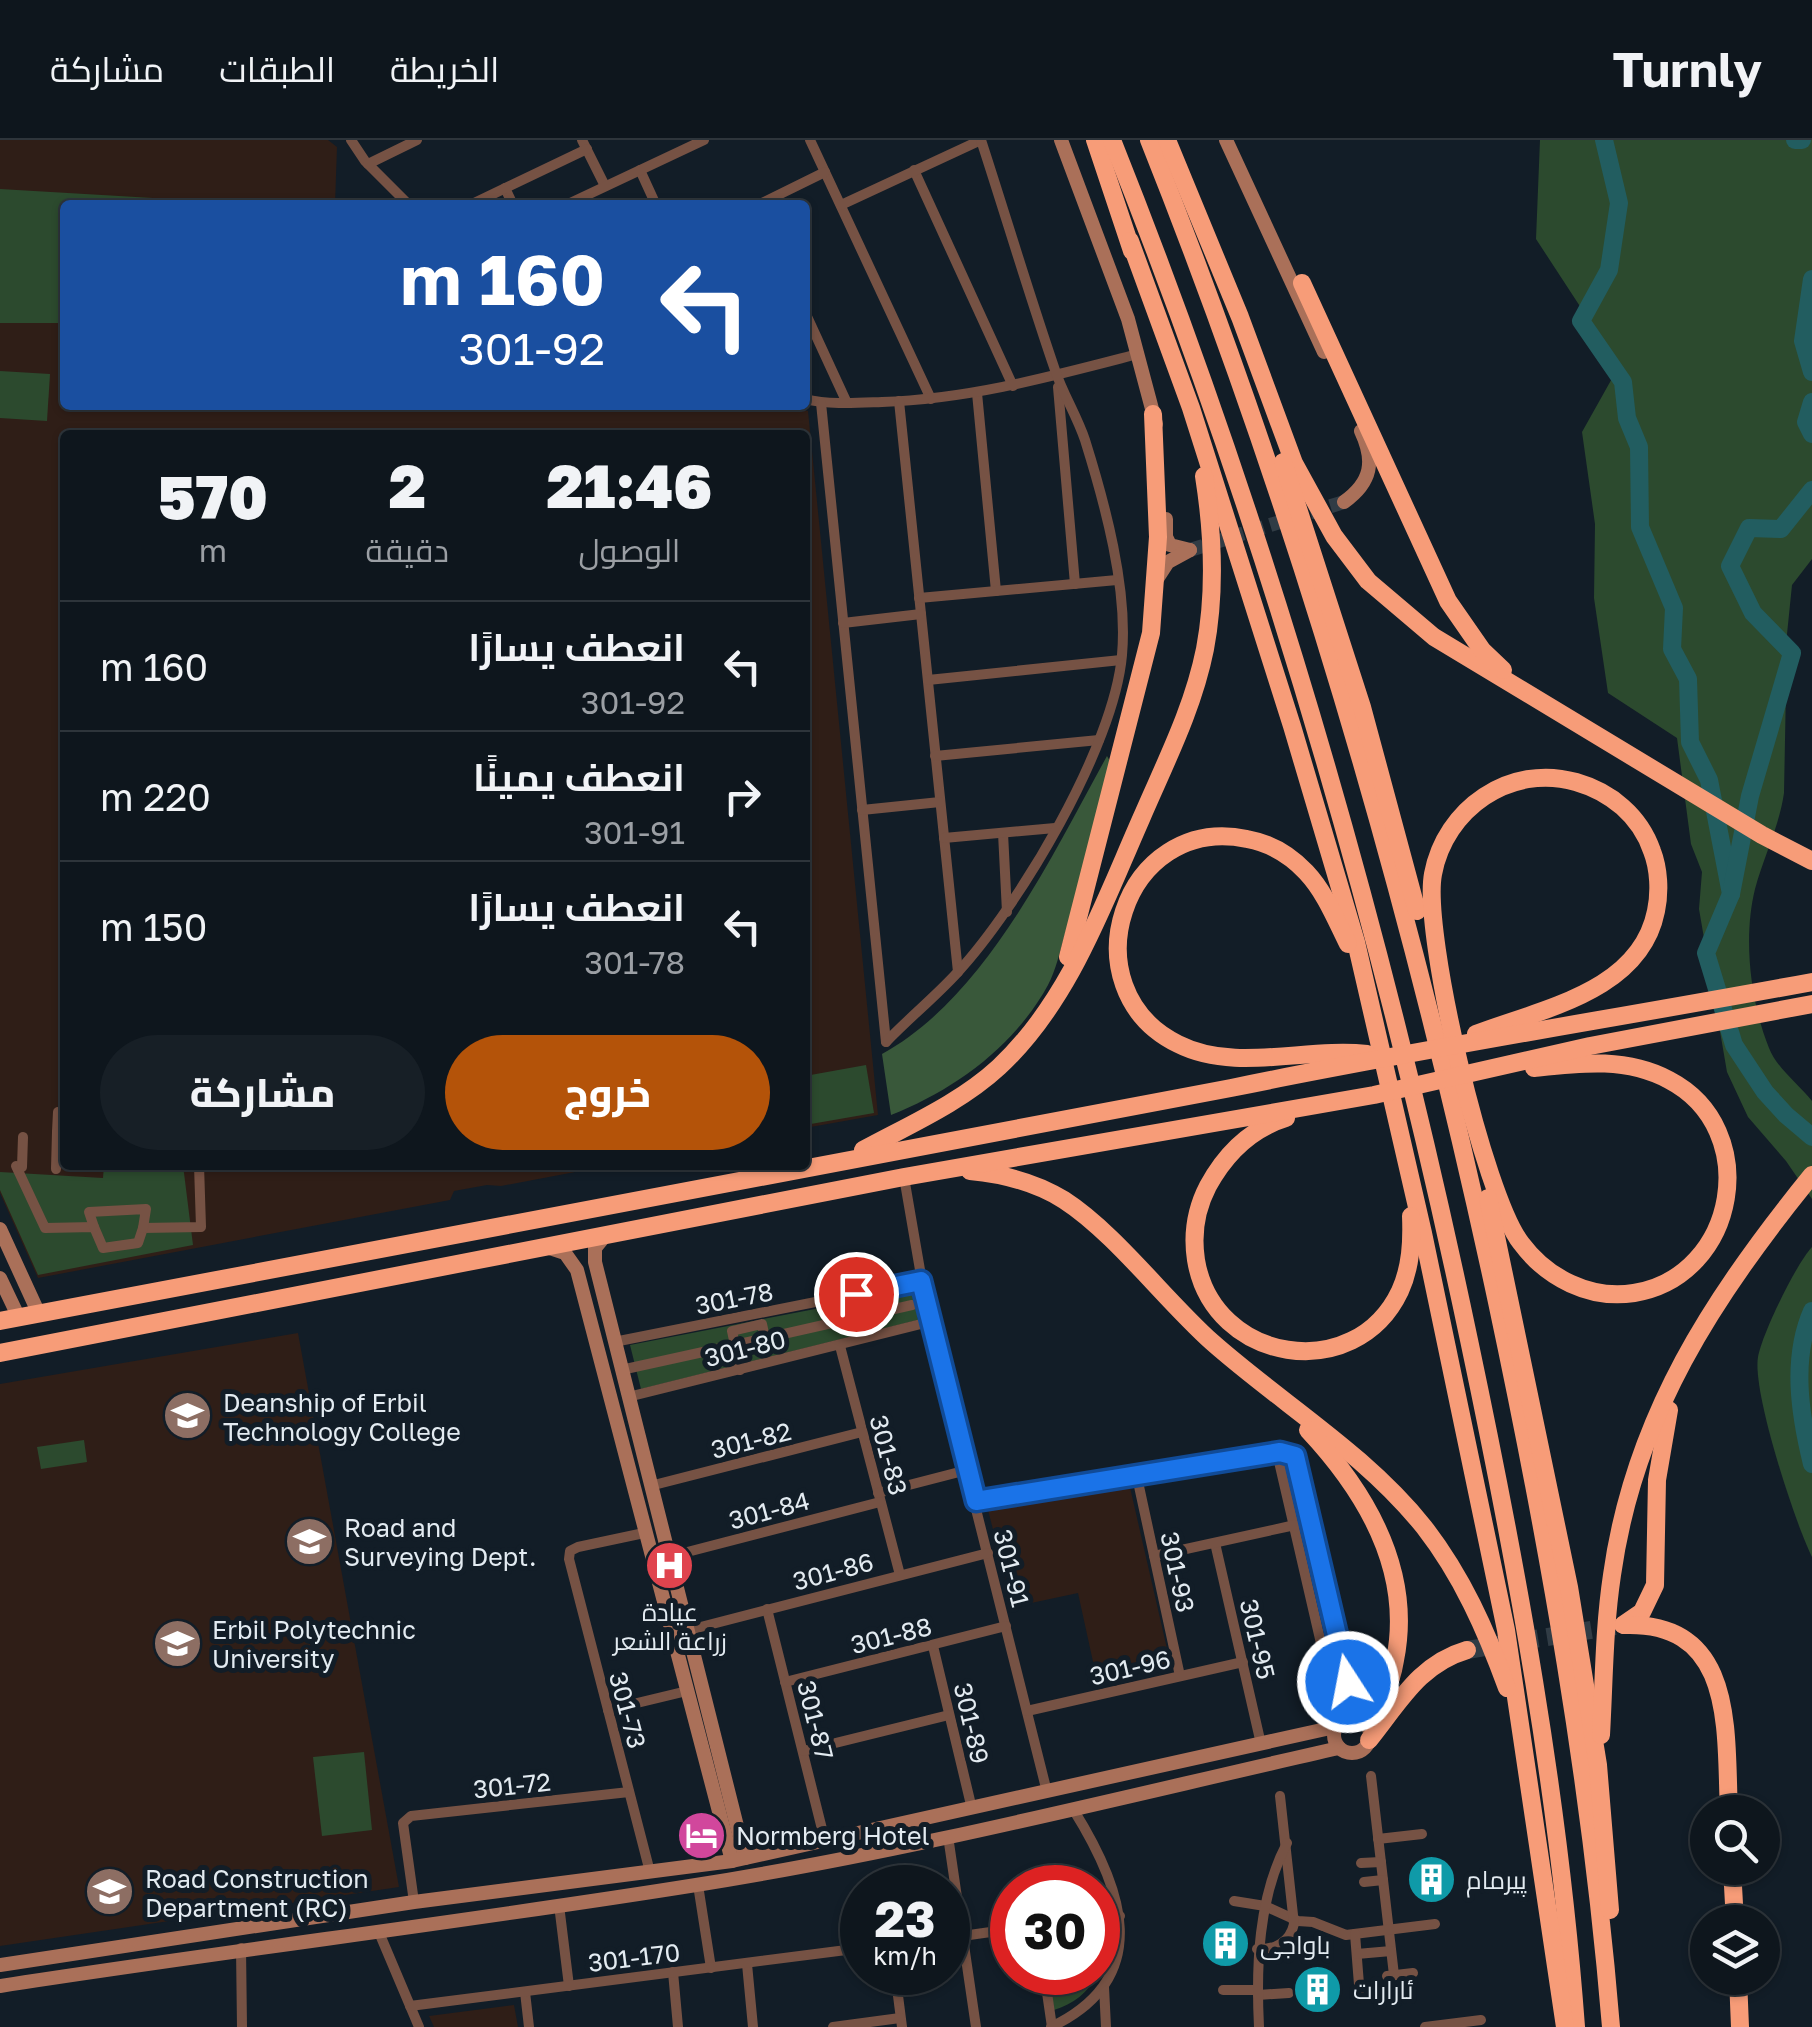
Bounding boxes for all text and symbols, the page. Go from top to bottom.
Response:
text: Turnly [1612,40,1762,98]
text: مشاركة [50,48,164,90]
text: الطبقات [219,48,335,90]
text: الخريطة [390,48,499,90]
text: 160 m [400,236,605,320]
icon: left [640,240,770,370]
text: 301-92 [459,321,605,375]
text: 2 [389,449,426,521]
text: 21:46 [547,449,712,521]
text: 570 [158,460,268,532]
text: m [199,531,227,569]
text: دقيقة [366,531,449,569]
text: الوصول [578,531,680,569]
text: انعطف يسارًا [468,624,685,669]
icon: left [715,639,770,694]
text: 160 m [100,644,208,689]
text: 301-92 [581,683,685,721]
text: انعطف يمينًا [473,754,685,799]
icon: right [715,769,770,824]
text: 220 m [100,774,211,819]
text: 301-91 [584,813,685,851]
text: انعطف يسارًا [468,884,685,929]
icon: left [715,899,770,954]
text: 150 m [100,904,207,949]
text: 301-78 [584,943,685,981]
button: مشاركة [100,1035,425,1150]
button: خروج [445,1035,770,1150]
pin [814,1252,899,1337]
icon: arrive [829,1267,884,1322]
street label: 301-78 [692,1275,776,1321]
street label: 301-80 [701,1323,789,1373]
place label: Deanship of Erbil Technology College [223,1387,461,1447]
school or university icon: Deanship of Erbil Technology College [162,1390,214,1442]
street label: 301-83 [863,1412,915,1498]
street label: 301-82 [708,1415,794,1465]
street label: 301-84 [725,1484,813,1536]
place label: Road and Surveying Dept. [344,1512,536,1572]
school or university icon: Road and Surveying Dept. [283,1515,335,1567]
street label: 301-91 [987,1526,1037,1610]
street label: 301-93 [1154,1529,1202,1615]
hospital icon: عيادة زراعة الشعر [644,1539,696,1591]
street label: 301-86 [789,1545,877,1597]
place label: عيادة زراعة الشعر [611,1596,727,1656]
street label: 301-95 [1234,1596,1282,1682]
street label: 301-88 [847,1610,935,1660]
place label: Erbil Polytechnic University [212,1614,416,1674]
school or university icon: Erbil Polytechnic University [151,1617,203,1669]
position arrow [1296,1630,1400,1734]
street label: 301-96 [1087,1643,1173,1691]
street label: 301-73 [603,1668,653,1752]
street label: 301-87 [791,1677,841,1763]
street label: 301-89 [948,1679,996,1767]
street label: 301-72 [472,1766,552,1804]
map controls [1690,1795,1780,1995]
button: search [1690,1795,1780,1885]
hotel icon: Normberg Hotel [675,1809,727,1861]
place label: Normberg Hotel [736,1820,929,1851]
building icon: پیرمام [1405,1853,1457,1905]
place label: Road Construction Department (RC) [145,1863,369,1923]
place label: پیرمام [1466,1864,1527,1898]
speed limit sign: 30 [990,1865,1120,1995]
school or university icon: Road Construction Department (RC) [84,1866,136,1918]
text: 23 [874,1888,935,1948]
button: layers [1690,1905,1780,1995]
building icon: باواجی [1199,1918,1251,1970]
place label: باواجی [1260,1929,1330,1960]
street label: 301-170 [586,1936,682,1978]
text: km/h [873,1940,937,1971]
building icon: ئارارات [1292,1963,1344,2015]
place label: ئارارات [1353,1974,1414,2005]

